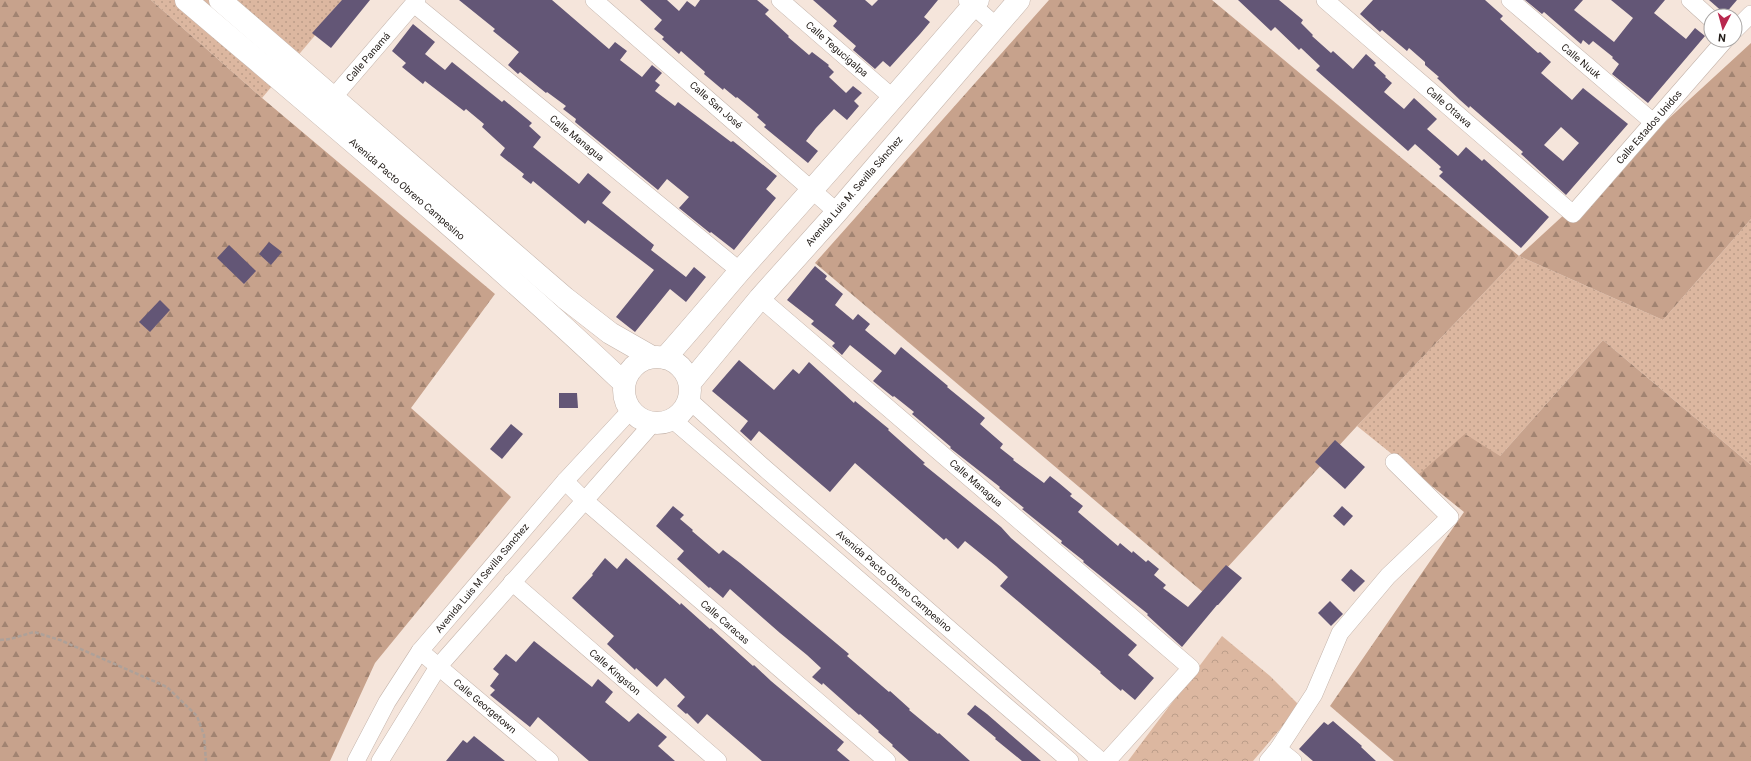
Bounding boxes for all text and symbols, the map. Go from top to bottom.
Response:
north arrow [1703,8,1743,48]
street label: Calle Tegucigalpa [804,19,870,79]
street label: Calle Panamá [344,30,392,84]
text: N [1717,31,1727,44]
street label: Calle Nuuk [1559,41,1604,81]
street label: Calle San José [688,79,744,131]
street label: Calle Ottawa [1424,84,1474,130]
street label: Calle Estados Unidos [1614,88,1684,166]
street label: Calle Managua [548,113,606,163]
street label: Avenida Luis M. Sevilla Sánchez [803,134,905,248]
street label: Avenida Pacto Obrero Campesino [347,136,467,242]
street label: Calle Managua [947,457,1005,509]
street label: Avenida Luis M Sevilla Sanchez [433,521,531,635]
street label: Avenida Pacto Obrero Campesino [834,528,954,634]
street label: Calle Caracas [698,598,752,646]
street label: Calle Kingston [587,647,643,697]
street label: Calle Georgetown [451,677,519,735]

